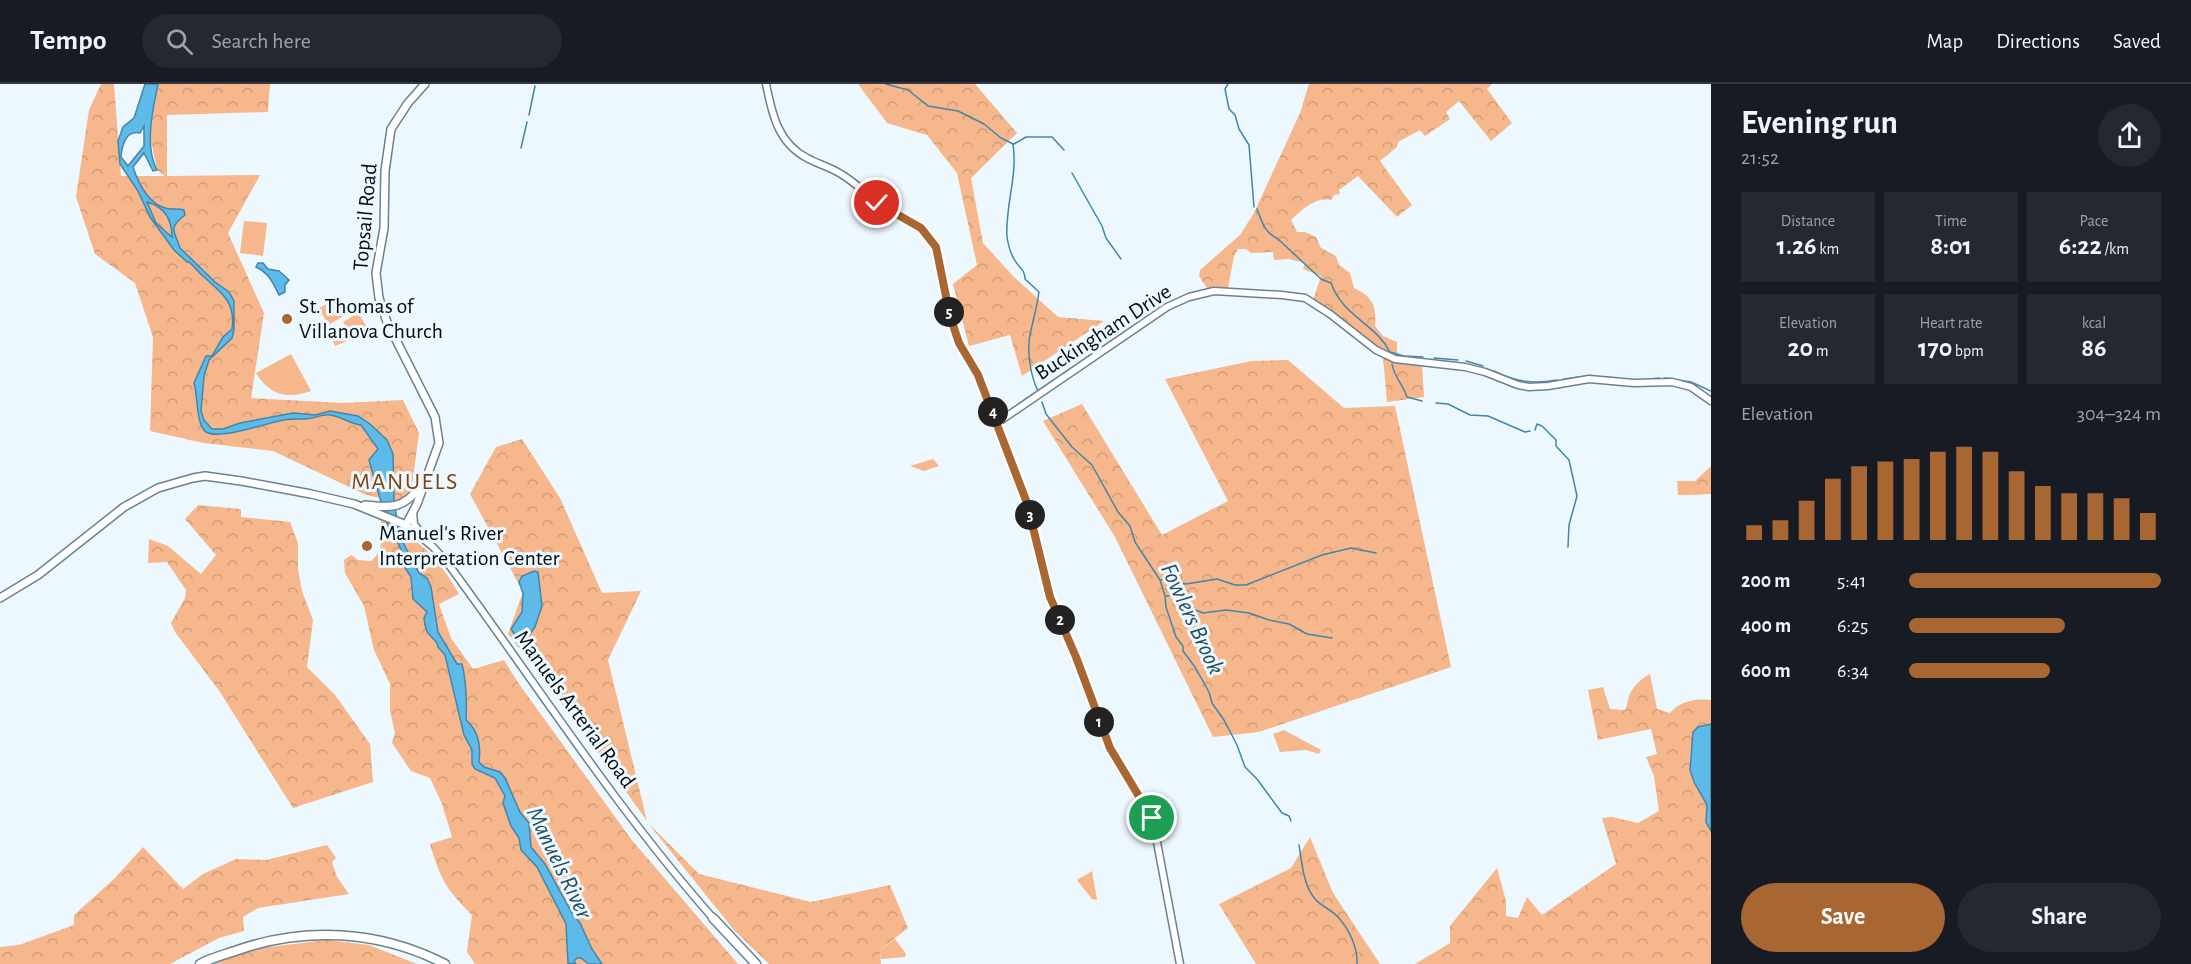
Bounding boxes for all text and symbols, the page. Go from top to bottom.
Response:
search box [142,14,562,68]
icon: search [163,25,196,58]
text: Tempo [30,27,106,55]
text: Search here [211,30,311,52]
text: Map [1927,31,1963,52]
text: Directions [1996,31,2080,52]
text: Saved [2113,31,2161,52]
button: share [2098,104,2161,167]
text: Evening run [1741,107,1898,140]
text: 21:52 [1741,148,1779,168]
street label: Topsail Road [349,162,381,272]
pin [851,177,902,228]
icon: check [860,186,893,219]
text: Distance [1781,213,1835,229]
text: Time [1935,213,1967,229]
text: Pace [2080,213,2108,229]
text: 1.26 [1777,233,1817,259]
text: 8:01 [1930,233,1972,259]
text: 6:22 [2059,233,2102,259]
text: km [1817,241,1839,257]
text: /km [2102,241,2129,257]
street label: Buckingham Drive [1031,280,1175,384]
place label: St. Thomas of Villanova Church [299,295,443,342]
pin: 5 [934,297,964,327]
text: 5 [946,304,952,320]
marker: St. Thomas of Villanova Church [280,312,294,326]
text: Elevation [1779,315,1837,331]
text: Heart rate [1920,315,1982,331]
text: kcal [2082,315,2106,331]
text: 20 [1787,335,1813,361]
text: 170 [1918,335,1952,361]
text: 86 [2081,335,2107,361]
text: m [1813,343,1829,359]
text: bpm [1952,343,1984,359]
pin: 4 [978,397,1008,427]
text: 4 [989,404,997,420]
text: Elevation [1741,404,1813,424]
text: 304–324 m [2077,404,2161,424]
district label: MANUELS [351,470,459,494]
pin: 3 [1015,500,1045,530]
text: 3 [1027,507,1033,523]
place label: Manuel's River Interpretation Center [379,522,560,569]
marker: Manuel's River Interpretation Center [360,539,374,553]
water label: Fowlers Brook [1156,560,1228,678]
text: 200 m [1741,571,1790,591]
text: 5:41 [1837,571,1866,591]
pin: 2 [1045,605,1075,635]
text: 2 [1056,612,1064,628]
text: 400 m [1741,616,1791,636]
text: 6:25 [1837,616,1868,636]
street label: Manuels Arterial Road [511,626,639,792]
text: 600 m [1741,661,1791,681]
text: 6:34 [1837,661,1869,681]
pin: 1 [1084,707,1114,737]
text: 1 [1096,714,1102,730]
pin [1126,792,1177,843]
icon: arrive [1135,801,1168,834]
water label: Manuels River [522,803,597,924]
button: Save [1741,883,1945,952]
button: Share [1957,883,2161,952]

